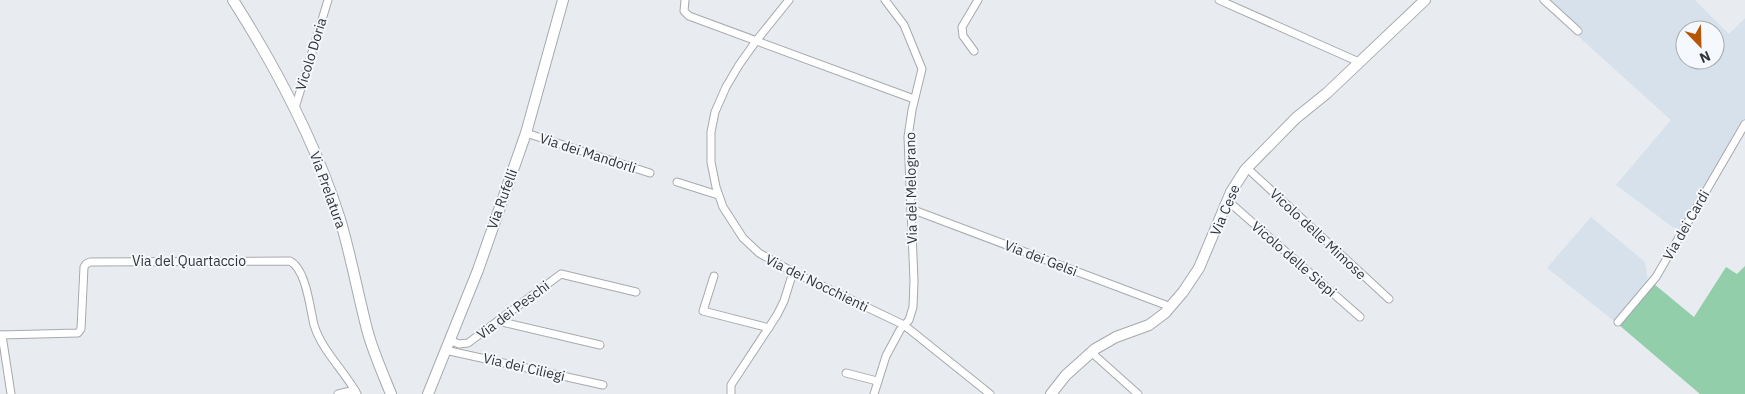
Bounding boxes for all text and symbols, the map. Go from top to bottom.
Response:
street label: Vicolo Doria [291,15,331,93]
north arrow [1675,20,1725,70]
text: N [1697,47,1713,67]
street label: Via dei Mandorli [537,129,639,177]
street label: Via del Melograno [901,132,921,244]
street label: Via Prelatura [306,149,350,231]
street label: Via Rufelli [483,166,521,232]
street label: Via Cese [1206,181,1244,238]
street label: Vicolo delle Mimose [1266,185,1370,284]
street label: Via dei Cardi [1659,187,1713,263]
street label: Vicolo delle Siepi [1248,217,1340,301]
street label: Via dei Gelsi [1002,236,1080,280]
street label: Via dei Nocchienti [762,250,872,316]
street label: Via del Quartaccio [132,252,246,270]
street label: Via dei Peschi [473,277,553,343]
street label: Via dei Ciliegi [481,349,567,385]

